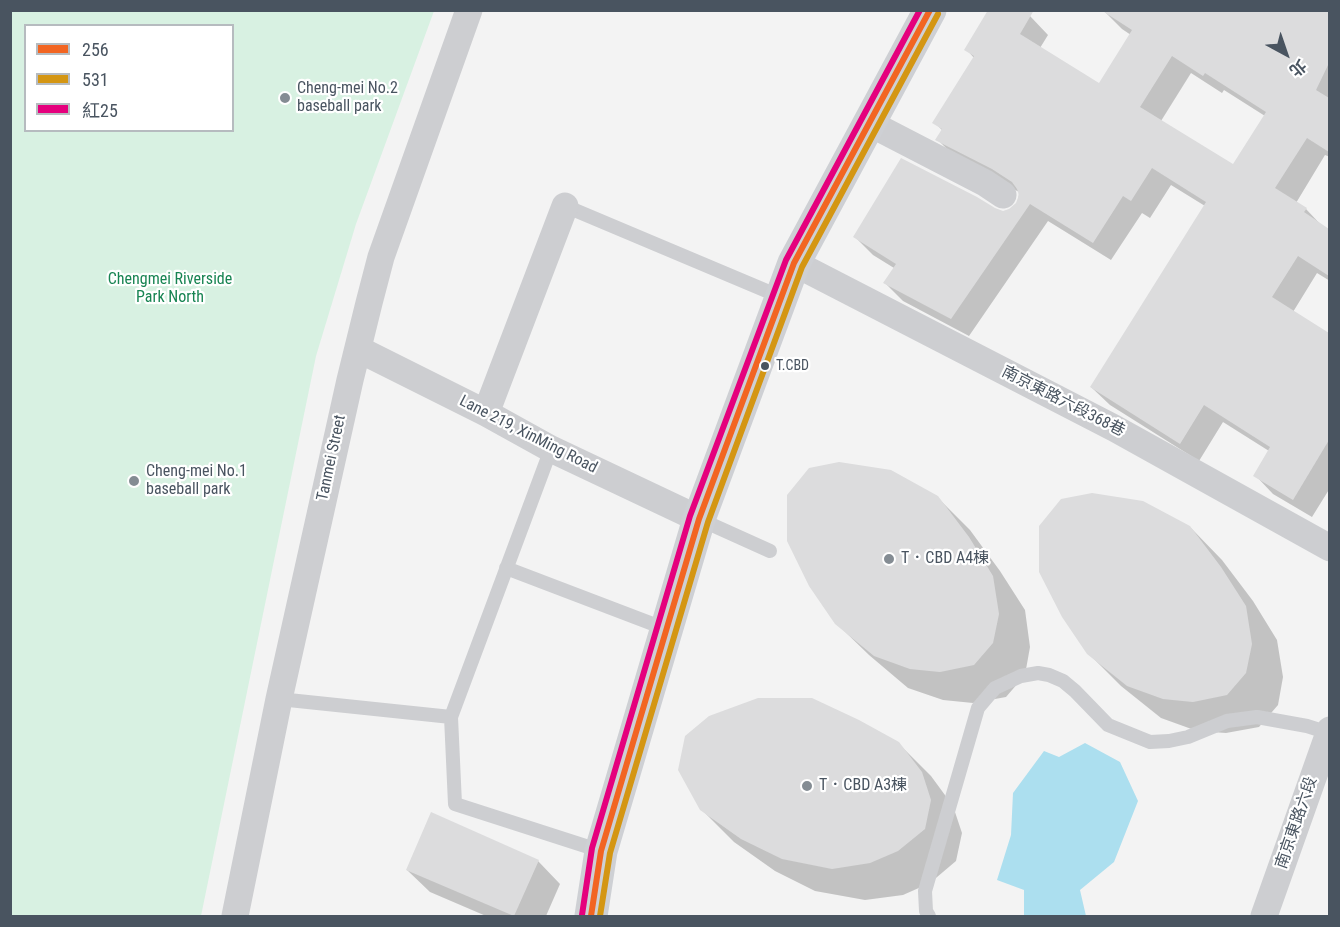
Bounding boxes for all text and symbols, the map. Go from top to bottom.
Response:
legend [24,24,234,132]
north arrow [1256,24,1316,84]
text: 256 [82,39,109,60]
text: 北 [1286,56,1310,81]
text: 531 [82,69,109,90]
place label: Cheng-mei No.2 baseball park [297,79,398,117]
marker: Cheng-mei No.2 baseball park [278,91,292,105]
text: 紅25 [82,100,118,121]
park label: Chengmei Riverside Park North [108,270,232,308]
place label: T.CBD [776,358,809,374]
marker: T.CBD [759,360,771,372]
street label: 南京東路六段368巷 [998,363,1128,441]
street label: Lane 219, XinMing Road [456,392,600,478]
street label: Tanmei Street [314,413,350,503]
place label: Cheng-mei No.1 baseball park [146,462,247,500]
marker: Cheng-mei No.1 baseball park [127,474,141,488]
place label: T．CBD A4棟 [901,549,989,569]
marker: T．CBD A4棟 [882,552,896,566]
street label: 南京東路六段 [1272,774,1322,872]
place label: T．CBD A3棟 [819,776,907,796]
marker: T．CBD A3棟 [800,779,814,793]

